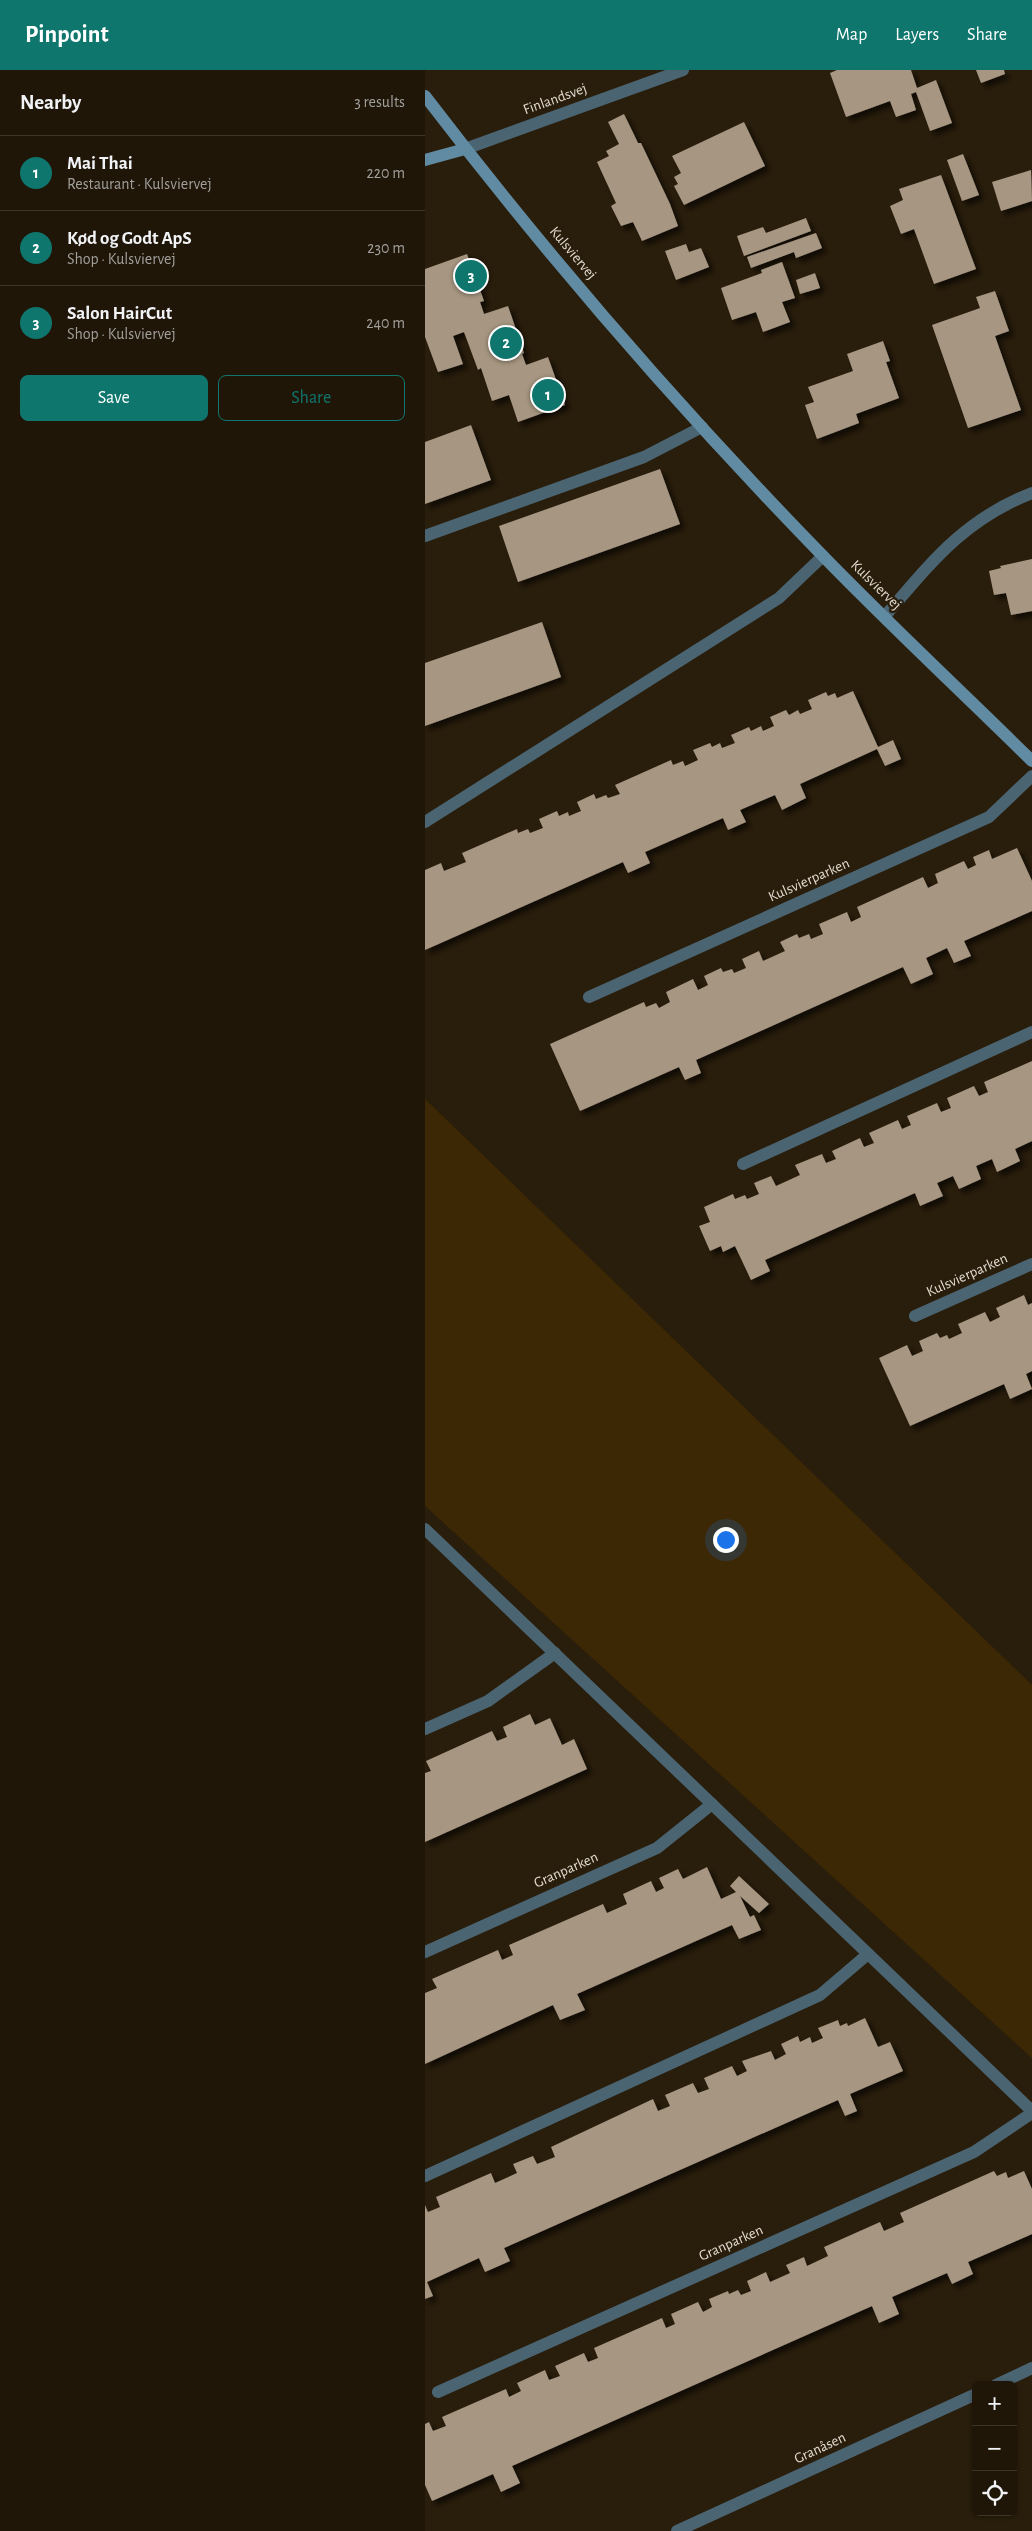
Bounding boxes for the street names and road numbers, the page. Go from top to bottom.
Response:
street label: Finlandsvej [521,81,589,117]
street label: Kulsviervej [547,224,599,282]
street label: Kulsviervej [848,557,904,613]
street label: Kulsvierparken [766,855,852,905]
street label: Kulsvierparken [924,1250,1010,1300]
street label: Granparken [532,1849,600,1891]
street label: Granparken [697,2222,765,2264]
street label: Granåsen [792,2430,848,2466]

